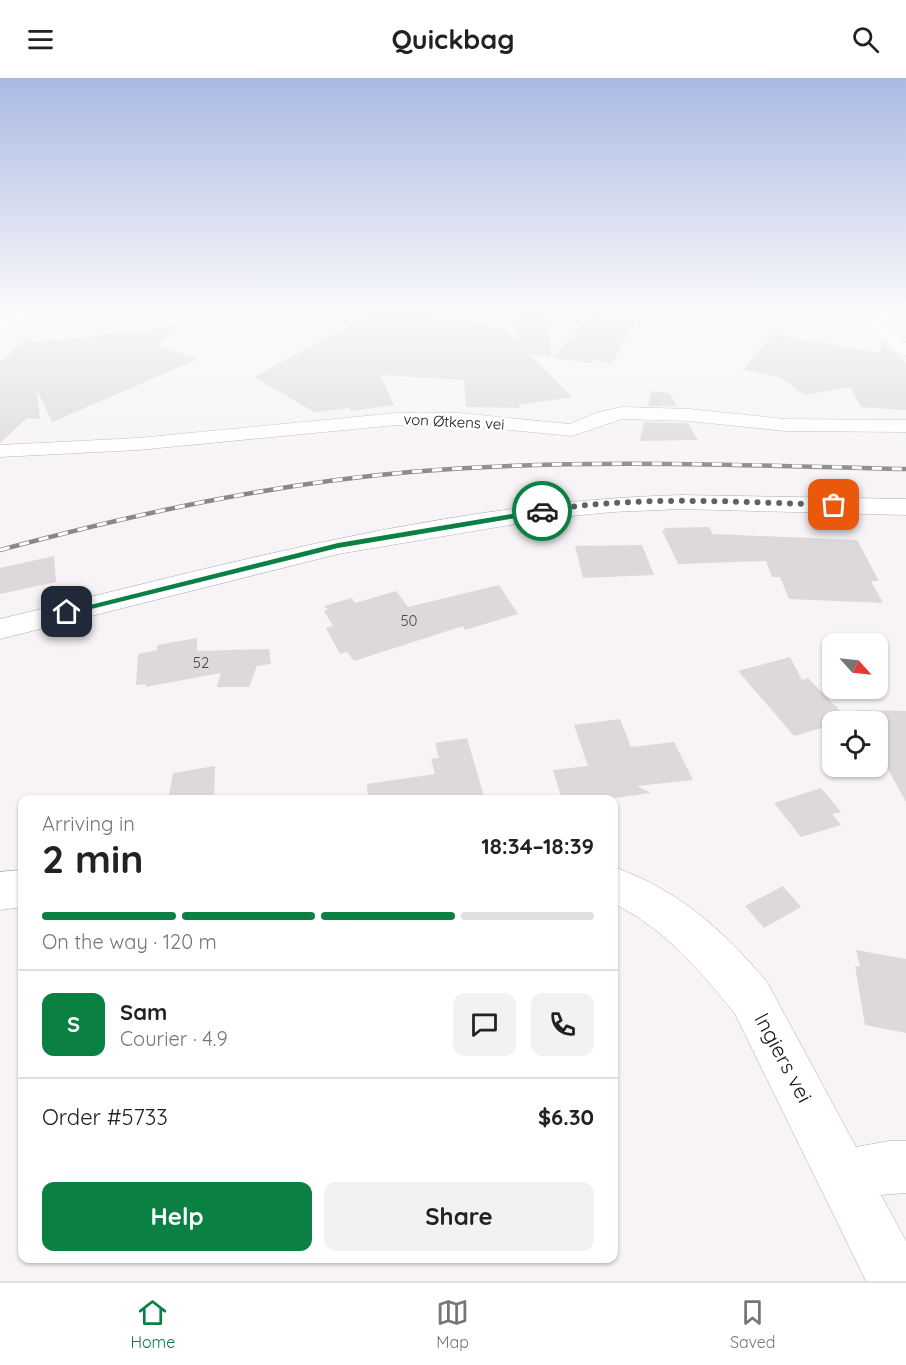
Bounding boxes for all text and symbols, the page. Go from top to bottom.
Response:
text: Quickbag [391,22,515,56]
icon: menu [24,23,57,56]
icon: search [849,23,882,56]
street label: von Øtkens vei [403,409,505,434]
pin [808,479,859,530]
courier [512,481,572,541]
icon: bag [817,488,850,521]
icon: car [526,495,559,528]
pin [41,586,92,637]
icon: home [50,595,83,628]
house number: 50 [400,611,418,630]
north arrow [822,633,888,699]
map controls [822,633,888,777]
house number: 52 [193,653,209,672]
button: locate [822,711,888,777]
text: Arriving in [42,811,135,836]
text: 18:34–18:39 [481,832,594,860]
text: 2 min [42,834,144,883]
text: On the way · 120 m [42,929,217,954]
button: chat [453,993,516,1056]
button: phone [531,993,594,1056]
text: Sam [120,998,167,1026]
street label: Ingiers vei [749,1008,818,1107]
text: S [67,1010,80,1038]
text: Courier · 4.9 [120,1026,228,1051]
text: Order #5733 [42,1103,168,1131]
text: $6.30 [538,1103,594,1131]
button: Help [42,1182,312,1251]
button: Share [324,1182,594,1251]
tab: Home [130,1296,175,1352]
tab: Map [436,1296,469,1352]
tab: Saved [730,1296,776,1352]

